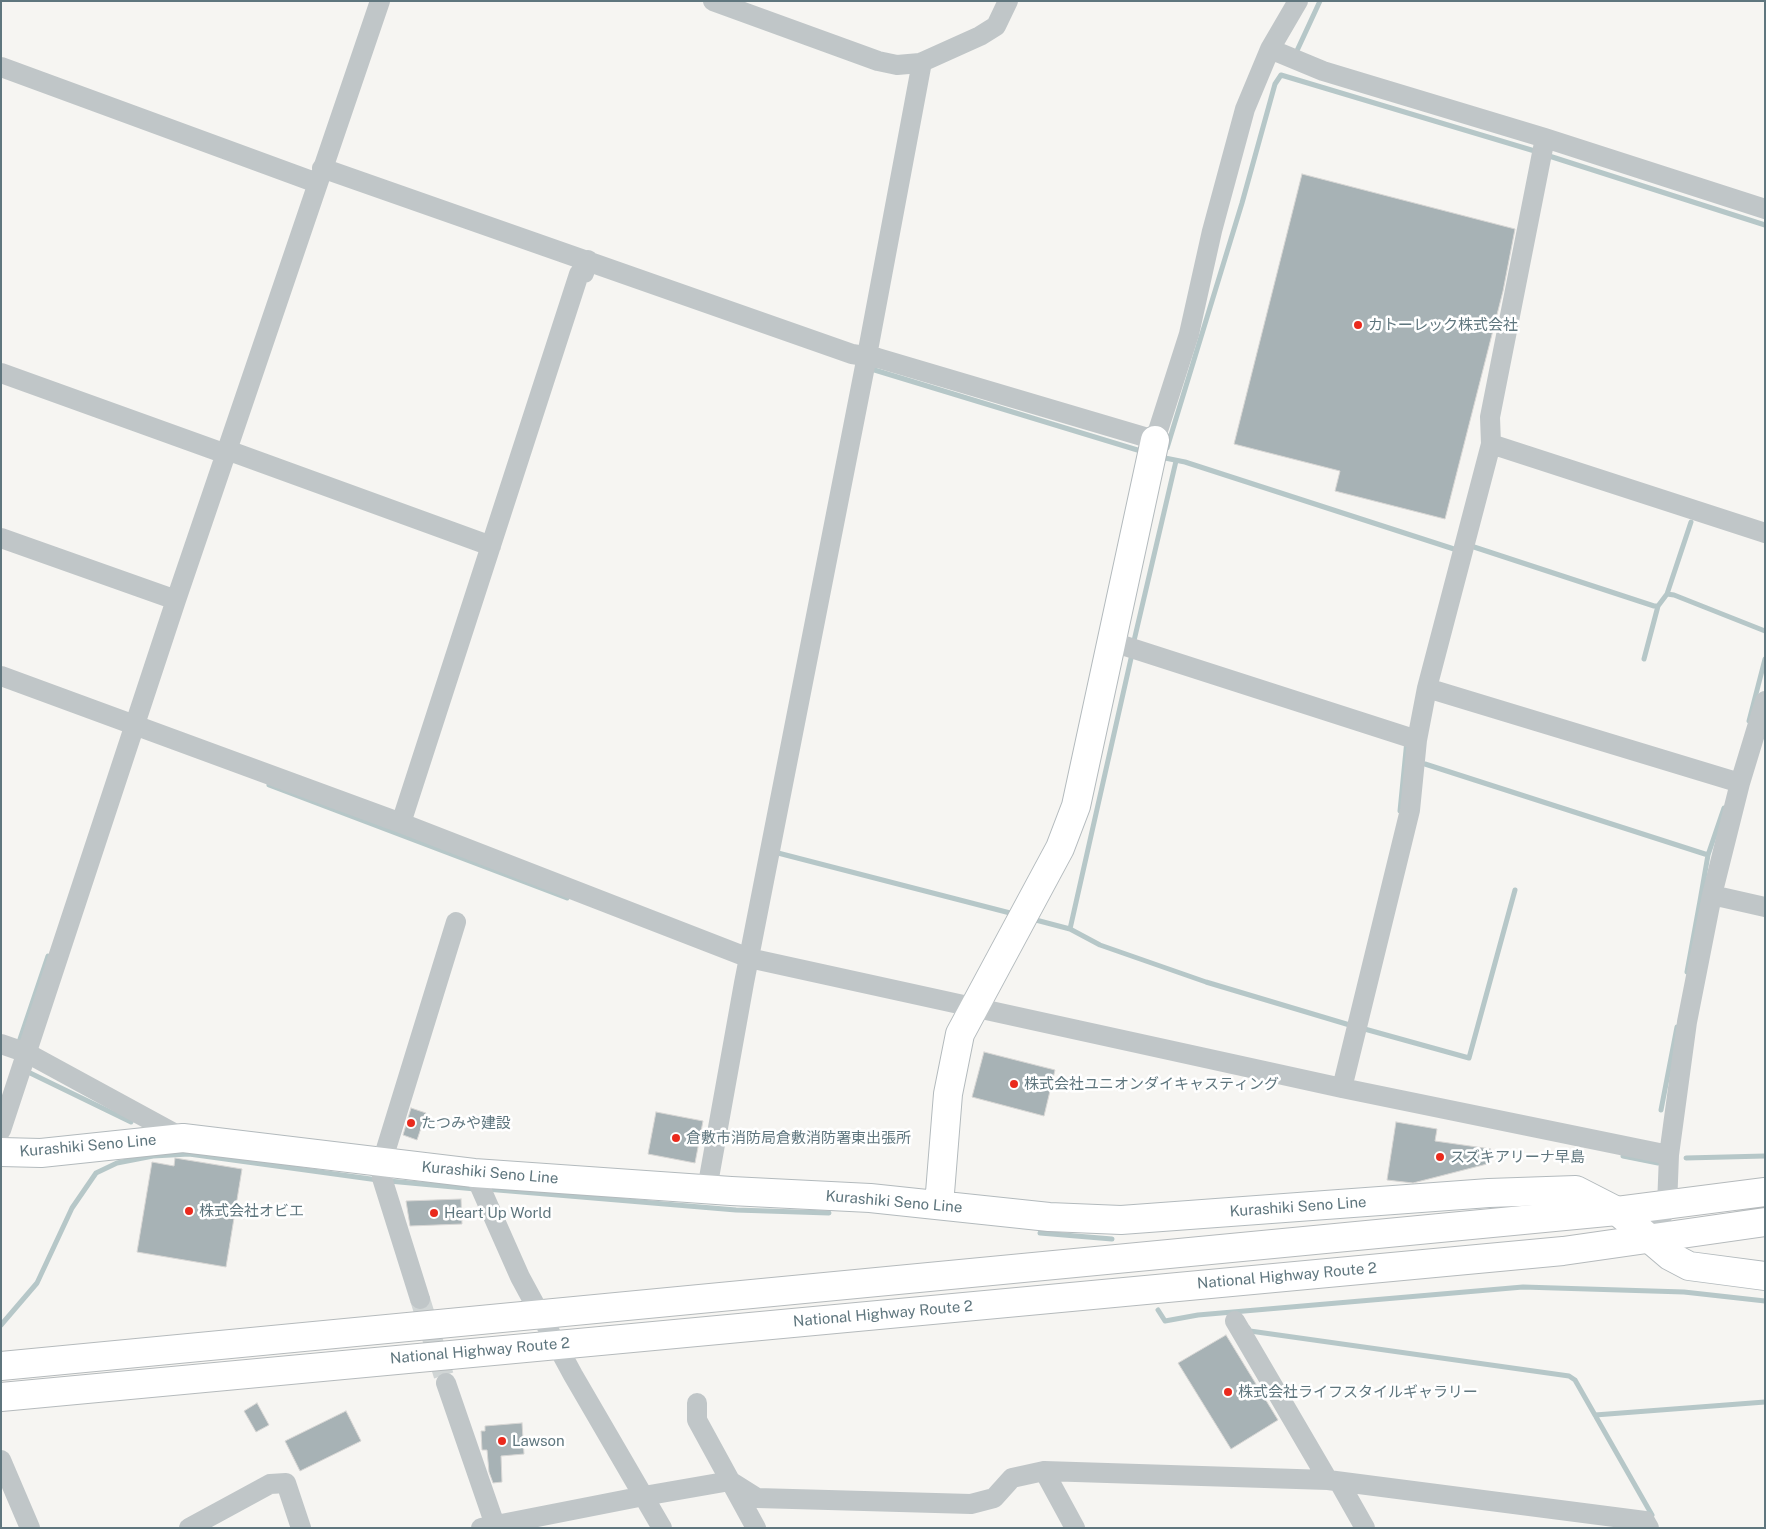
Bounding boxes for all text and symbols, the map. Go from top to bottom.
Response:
place label: カトーレック株式会社 [1368,316,1518,334]
marker: カトーレック株式会社 [1352,319,1364,331]
place label: 株式会社ユニオンダイキャスティング [1024,1075,1279,1093]
marker: 株式会社ユニオンダイキャスティング [1008,1078,1020,1090]
place label: たつみや建設 [421,1114,511,1132]
marker: たつみや建設 [405,1117,417,1129]
place label: 倉敷市消防局倉敷消防署東出張所 [686,1129,911,1147]
street label: Kurashiki Seno Line [19,1131,157,1161]
marker: 倉敷市消防局倉敷消防署東出張所 [670,1132,682,1144]
place label: スズキアリーナ早島 [1450,1148,1585,1166]
marker: スズキアリーナ早島 [1434,1151,1446,1163]
street label: Kurashiki Seno Line [421,1158,559,1188]
street label: Kurashiki Seno Line [825,1187,963,1217]
street label: Kurashiki Seno Line [1229,1193,1367,1221]
place label: 株式会社オビエ [199,1202,304,1220]
place label: Heart Up World [444,1204,551,1222]
marker: 株式会社オビエ [183,1205,195,1217]
marker: Heart Up World [428,1207,440,1219]
street label: National Highway Route 2 [1196,1259,1378,1293]
street label: National Highway Route 2 [792,1297,974,1331]
street label: National Highway Route 2 [389,1334,571,1368]
place label: 株式会社ライフスタイルギャラリー [1238,1383,1478,1401]
marker: 株式会社ライフスタイルギャラリー [1222,1386,1234,1398]
place label: Lawson [512,1432,565,1450]
marker: Lawson [496,1435,508,1447]

